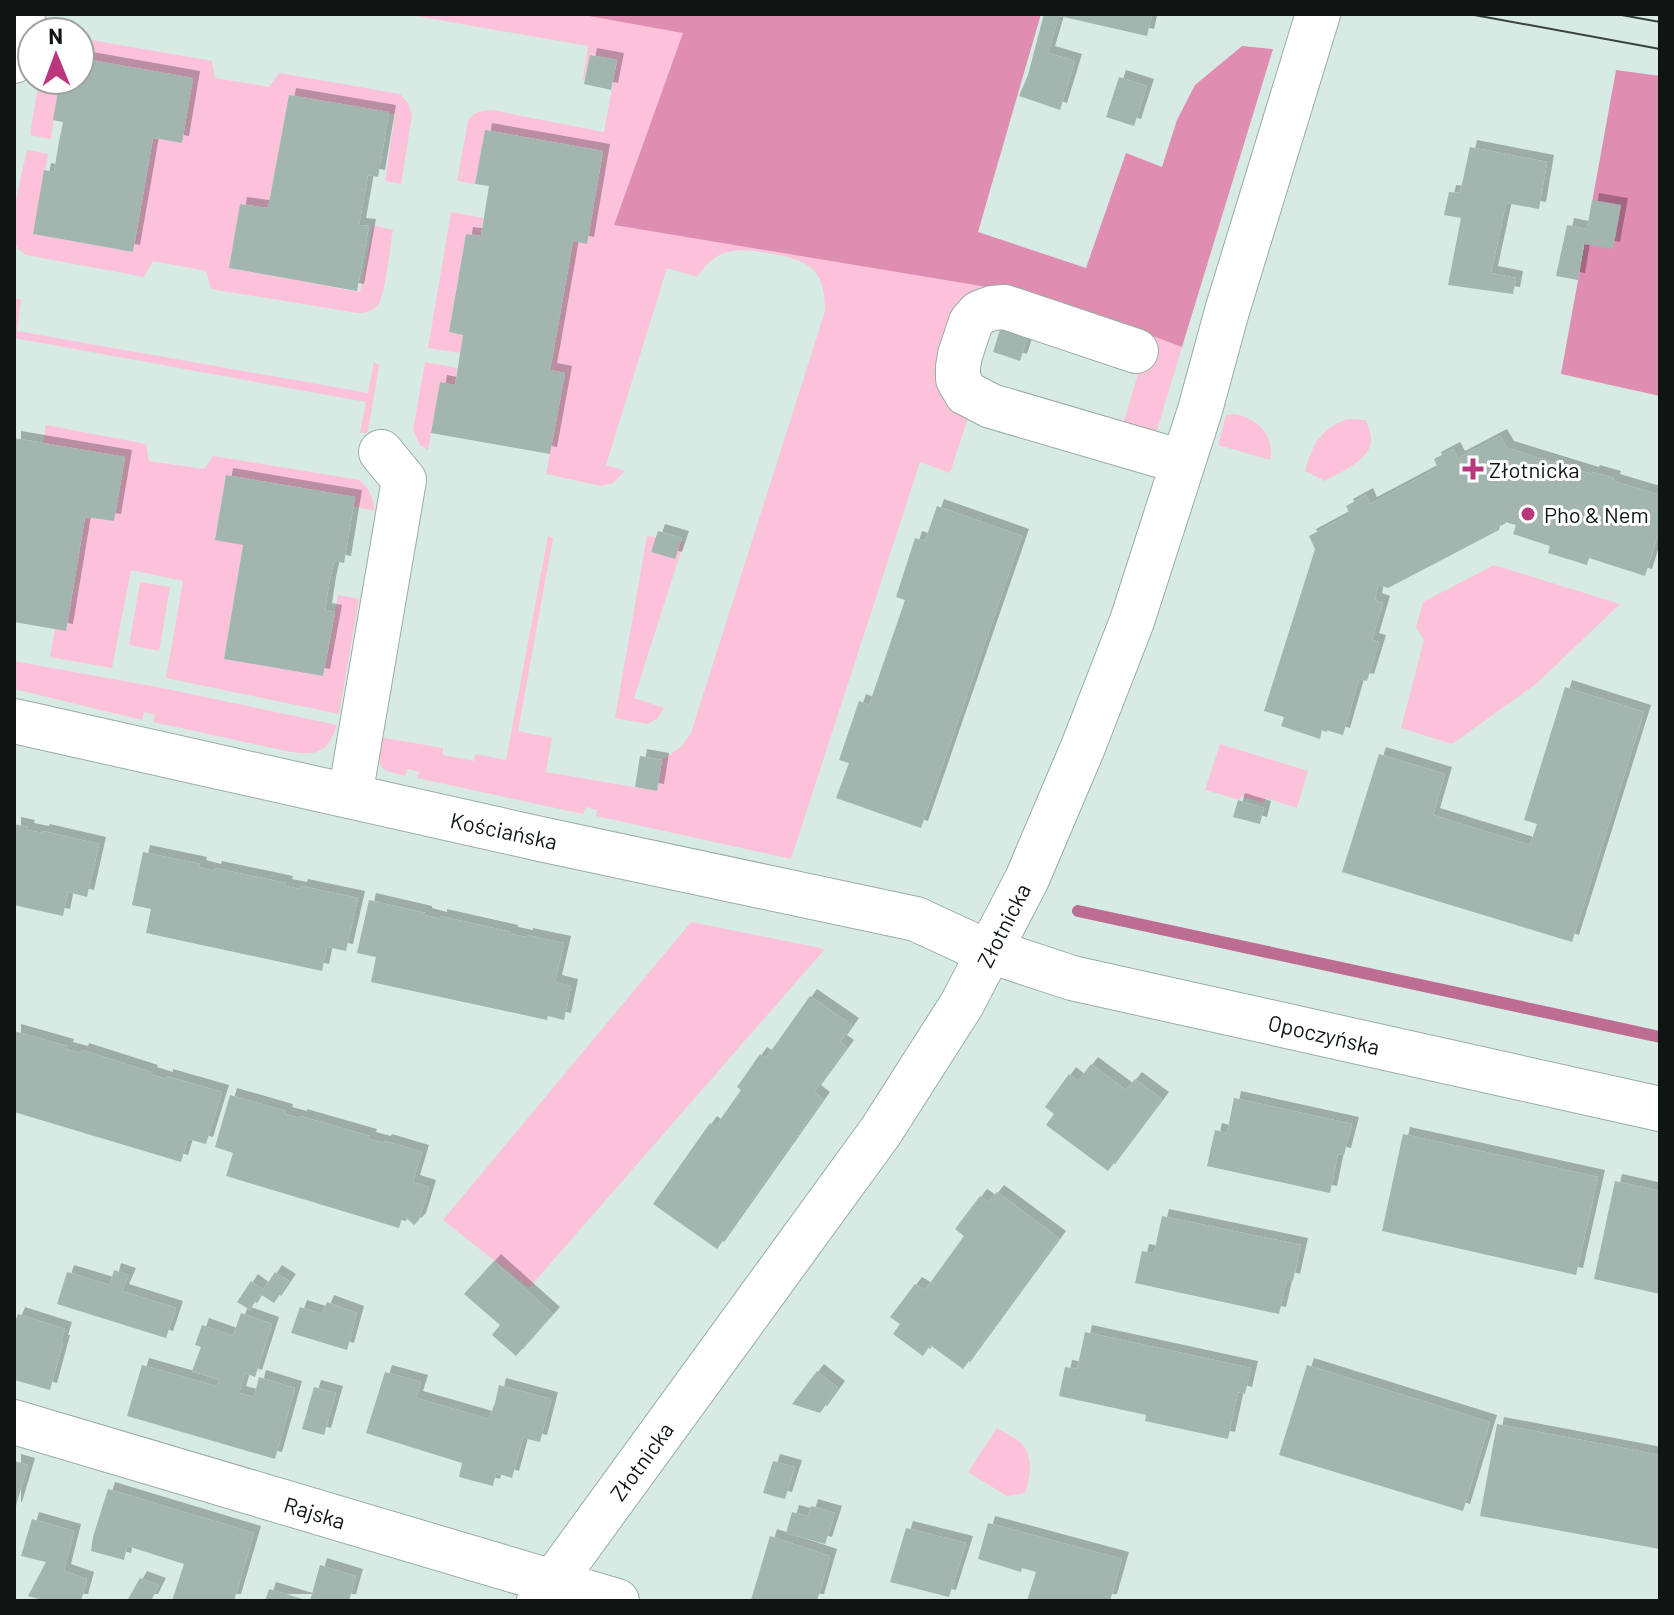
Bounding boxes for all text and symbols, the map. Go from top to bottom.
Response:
north arrow [16,16,96,96]
text: N [48,22,63,48]
place label: Złotnicka [1489,456,1579,482]
marker: Złotnicka [1464,460,1482,478]
place label: Pho & Nem [1544,501,1649,527]
marker: Pho & Nem [1519,505,1537,523]
street label: Kościańska [448,806,560,854]
street label: Złotnicka [971,879,1035,971]
street label: Opoczyńska [1266,1009,1382,1059]
street label: Złotnicka [604,1417,678,1505]
street label: Rajska [281,1490,349,1534]

